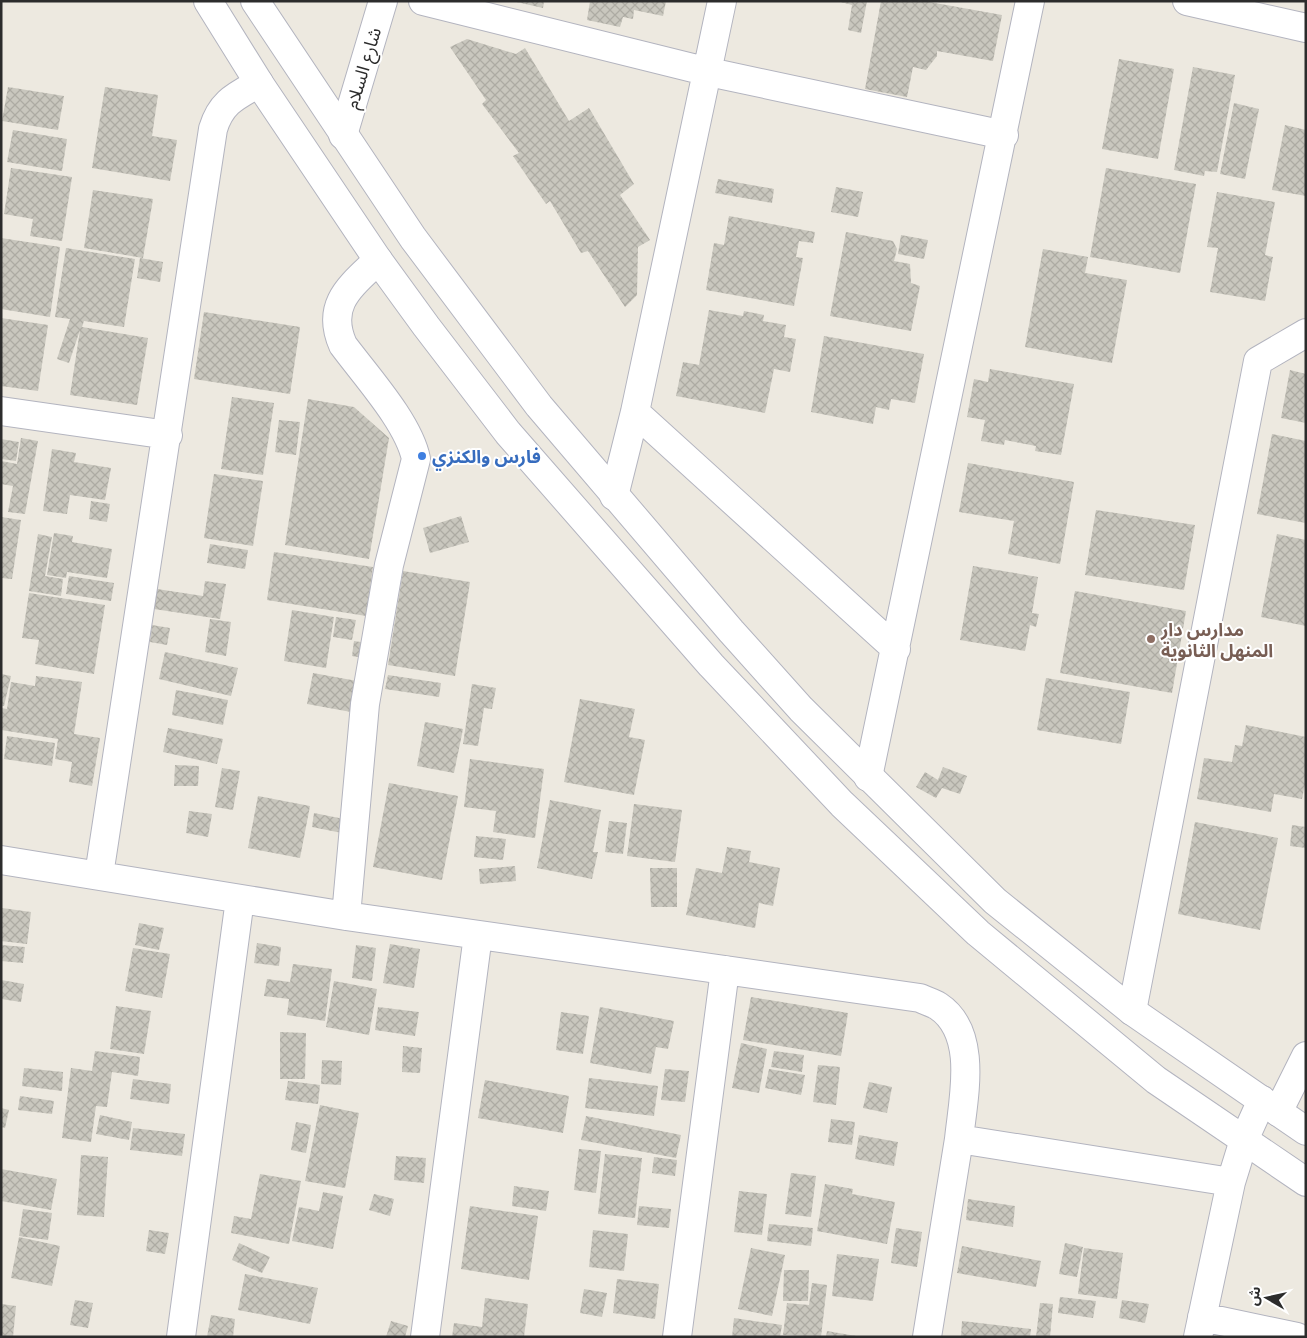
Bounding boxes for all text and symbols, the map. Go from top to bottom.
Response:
street label: شارع السلام [341,25,389,112]
place label: فارس والكنزي [432,446,541,471]
marker: فارس والكنزي [416,450,428,462]
place label: مدارس دار المنهل الثانوية [1160,619,1273,661]
marker: مدارس دار المنهل الثانوية [1145,633,1157,645]
north arrow [1242,1273,1292,1323]
text: ش [1244,1285,1264,1307]

